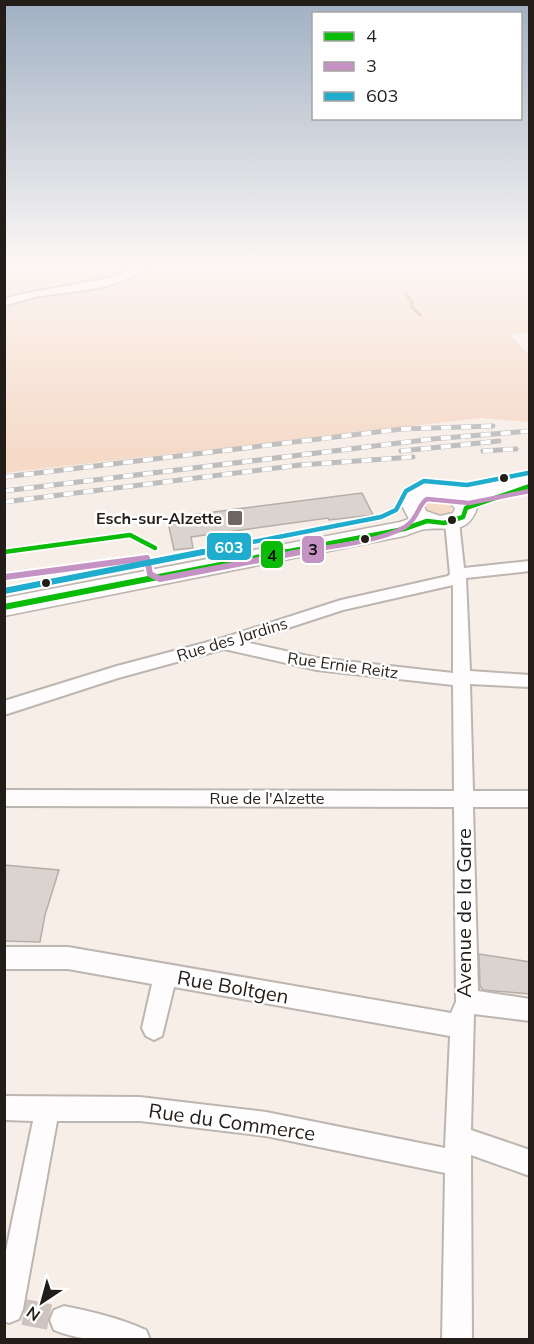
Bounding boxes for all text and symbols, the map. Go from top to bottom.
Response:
legend [312,12,522,120]
text: 4 [366,24,377,47]
text: 3 [366,54,377,77]
text: 603 [366,84,398,107]
unlabelled marker [498,472,510,484]
place label: Esch-sur-Alzette [96,508,222,528]
marker: Esch-sur-Alzette [226,509,244,527]
unlabelled marker [446,514,458,526]
line badge: 603 [206,532,252,561]
unlabelled marker [359,533,371,545]
line badge: 3 [301,535,325,564]
text: 603 [215,537,243,557]
text: 3 [308,539,318,559]
line badge: 4 [260,540,284,569]
text: 4 [267,545,277,565]
unlabelled marker [40,577,52,589]
street label: Rue des Jardins [174,613,290,665]
street label: Rue Ernie Reitz [286,647,400,683]
street label: Rue de l'Alzette [209,788,325,808]
street label: Avenue de la Gare [451,828,476,998]
street label: Rue Boltgen [175,964,291,1009]
street label: Rue du Commerce [147,1097,317,1146]
north arrow [12,1272,72,1332]
text: N [22,1302,44,1326]

